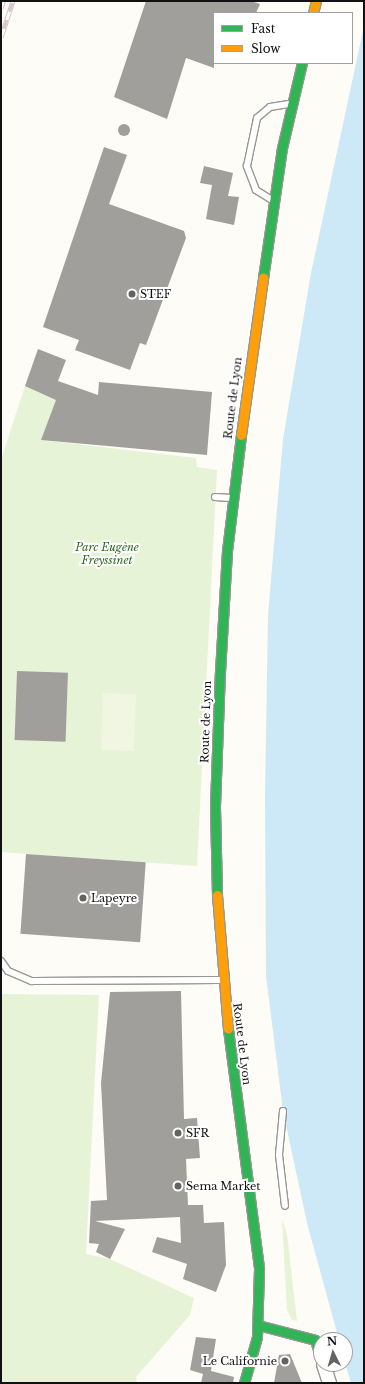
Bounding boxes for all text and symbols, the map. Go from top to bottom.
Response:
legend [213,12,353,64]
text: Fast [251,21,275,36]
text: Slow [251,41,280,56]
place label: STEF [140,287,171,301]
marker: STEF [127,289,137,299]
street label: Route de Lyon [221,356,245,440]
park label: Parc Eugène Freyssinet [75,541,139,567]
street label: Route de Lyon [198,681,214,763]
place label: Lapeyre [91,891,137,905]
marker: Lapeyre [78,893,88,903]
street label: Route de Lyon [230,1002,254,1086]
place label: SFR [186,1126,209,1140]
marker: SFR [173,1128,183,1138]
place label: Sema Market [186,1179,261,1193]
marker: Sema Market [173,1181,183,1191]
north arrow [313,1332,353,1372]
text: N [326,1334,338,1348]
place label: Le Californie [203,1354,277,1368]
marker: Le Californie [280,1356,290,1366]

